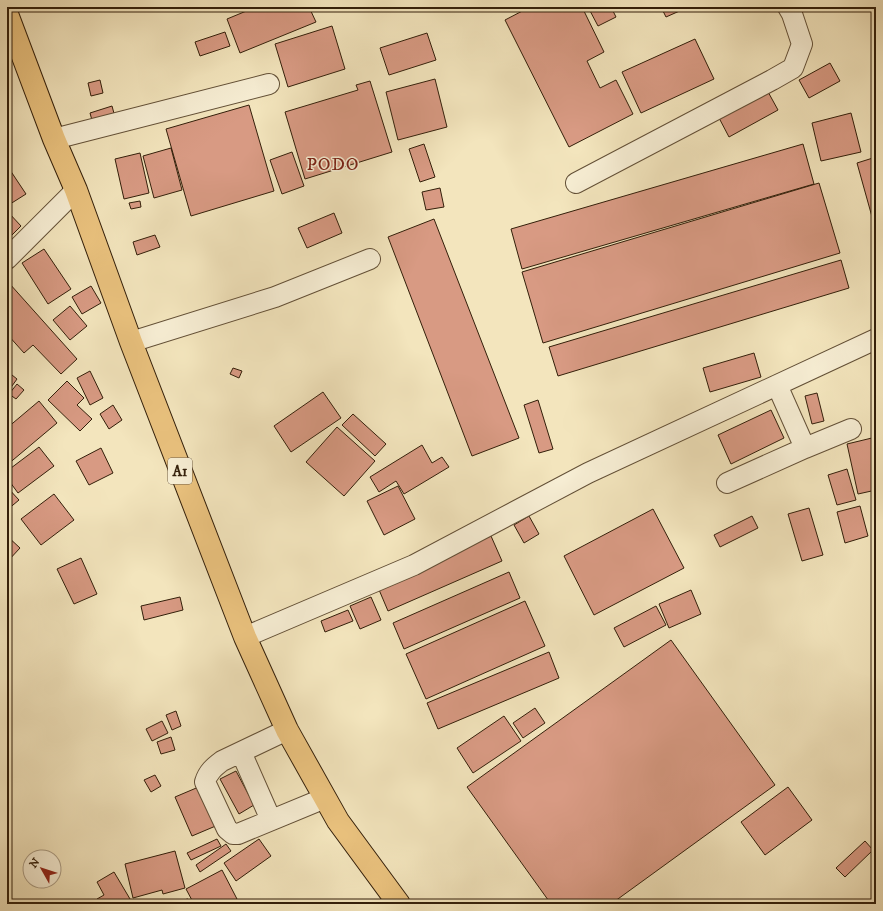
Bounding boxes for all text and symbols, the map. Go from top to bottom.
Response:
district label: PODO [306,154,360,176]
road number: A1 [168,458,192,484]
north arrow [22,849,62,889]
text: N [27,855,43,871]

